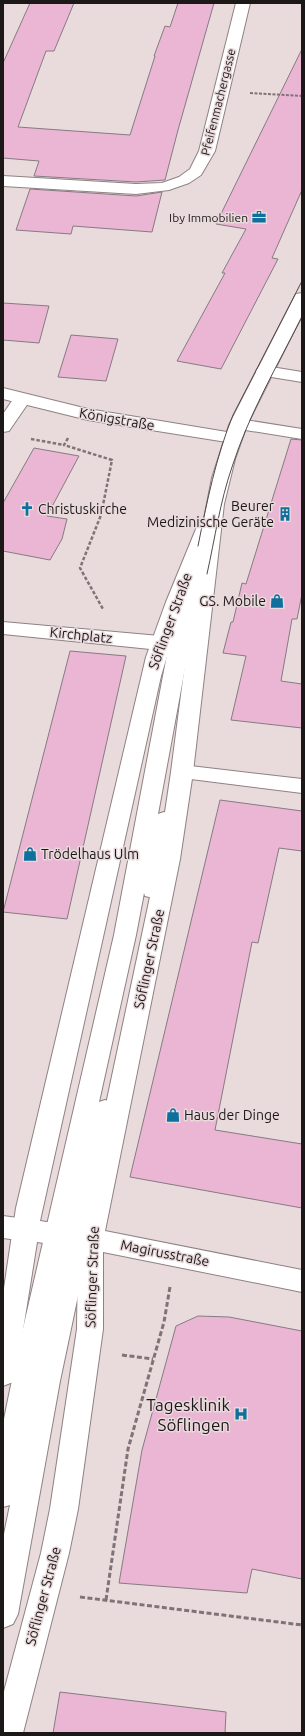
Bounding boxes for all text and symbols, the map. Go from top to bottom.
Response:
street label: Pfeifenmachergasse [198,47,238,157]
office icon: Iby Immobilien [251,209,267,225]
place label: Iby Immobilien [169,211,248,224]
street label: Königstraße [78,405,156,433]
place label: Beurer Medizinische Geräte [147,498,275,530]
church icon: Christuskirche [19,501,35,517]
place label: Christuskirche [38,501,127,517]
building icon: Beurer Medizinische Geräte [277,506,293,522]
street label: Söflinger Straße [145,570,195,672]
place label: GS. Mobile [199,593,266,609]
shop icon: GS. Mobile [269,593,285,609]
street label: Kirchplatz [49,624,113,646]
shop icon: Trödelhaus Ulm [22,846,38,862]
place label: Trödelhaus Ulm [41,846,139,862]
street label: Söflinger Straße [131,908,167,1010]
shop icon: Haus der Dinge [165,1107,181,1123]
place label: Haus der Dinge [184,1107,280,1123]
street label: Söflinger Straße [82,1226,102,1328]
street label: Magirusstraße [119,1237,211,1269]
place label: Tagesklinik Söflingen [146,1395,230,1434]
hospital icon: Tagesklinik Söflingen [233,1406,249,1422]
street label: Söflinger Straße [22,1545,64,1647]

